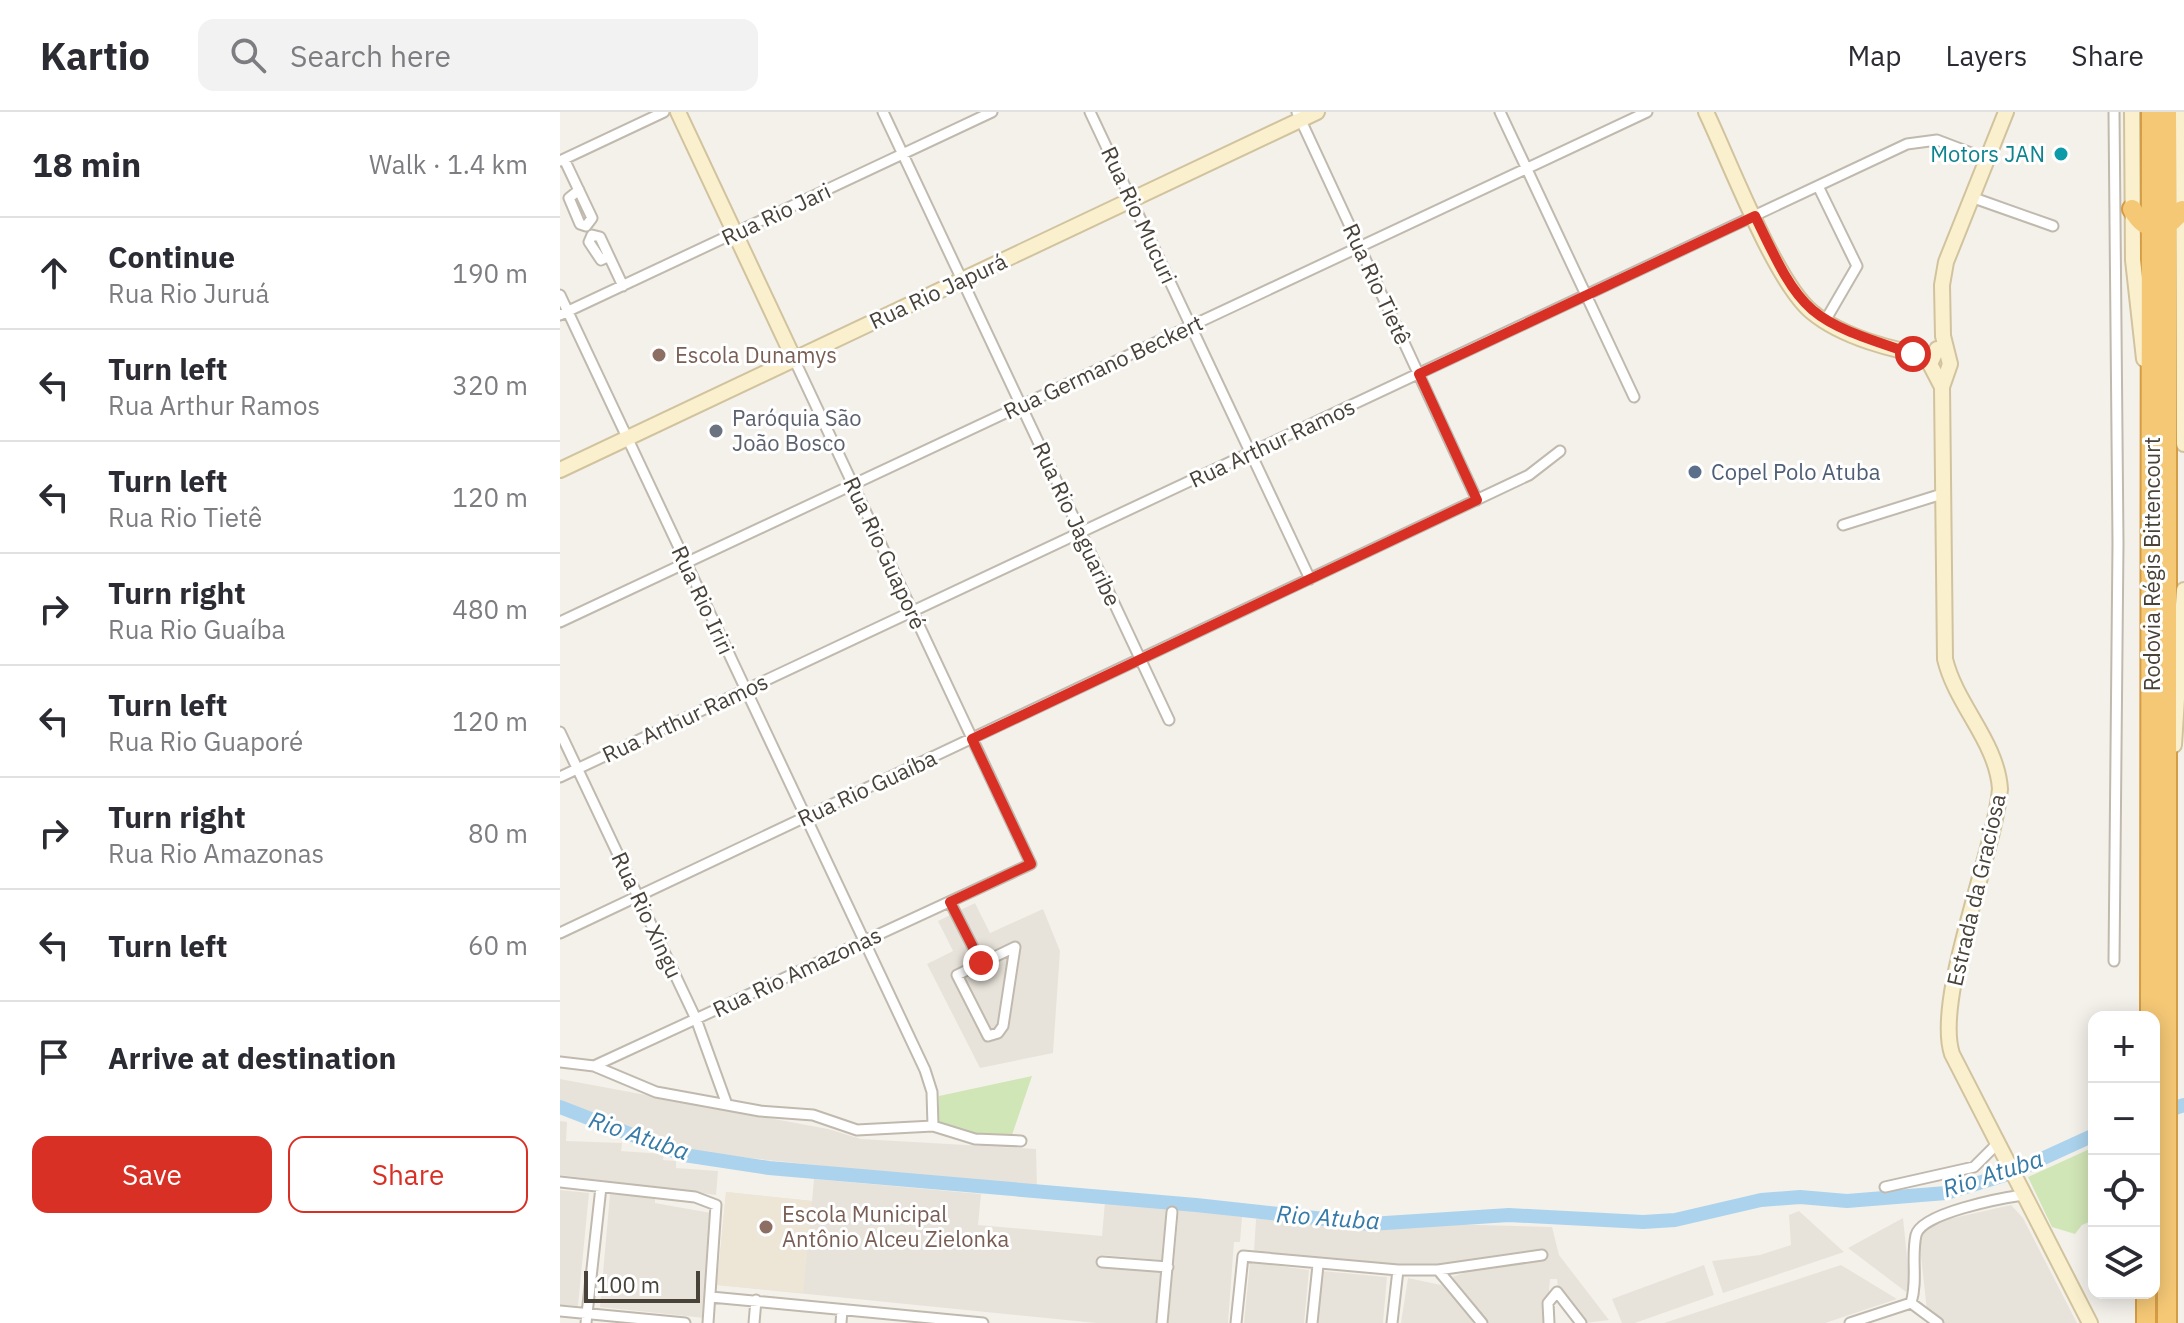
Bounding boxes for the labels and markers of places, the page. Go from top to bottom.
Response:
place label: Motors JAN [1930,139,2045,168]
marker: Motors JAN [2052,145,2070,163]
place label: Escola Dunamys [675,340,837,369]
marker: Escola Dunamys [650,346,668,364]
place label: Paróquia São João Bosco [732,403,862,457]
marker: Paróquia São João Bosco [707,422,725,440]
place label: Copel Polo Atuba [1711,457,1881,486]
marker: Copel Polo Atuba [1686,463,1704,481]
place label: Escola Municipal Antônio Alceu Zielonka [782,1199,1009,1253]
marker: Escola Municipal Antônio Alceu Zielonka [757,1218,775,1236]

